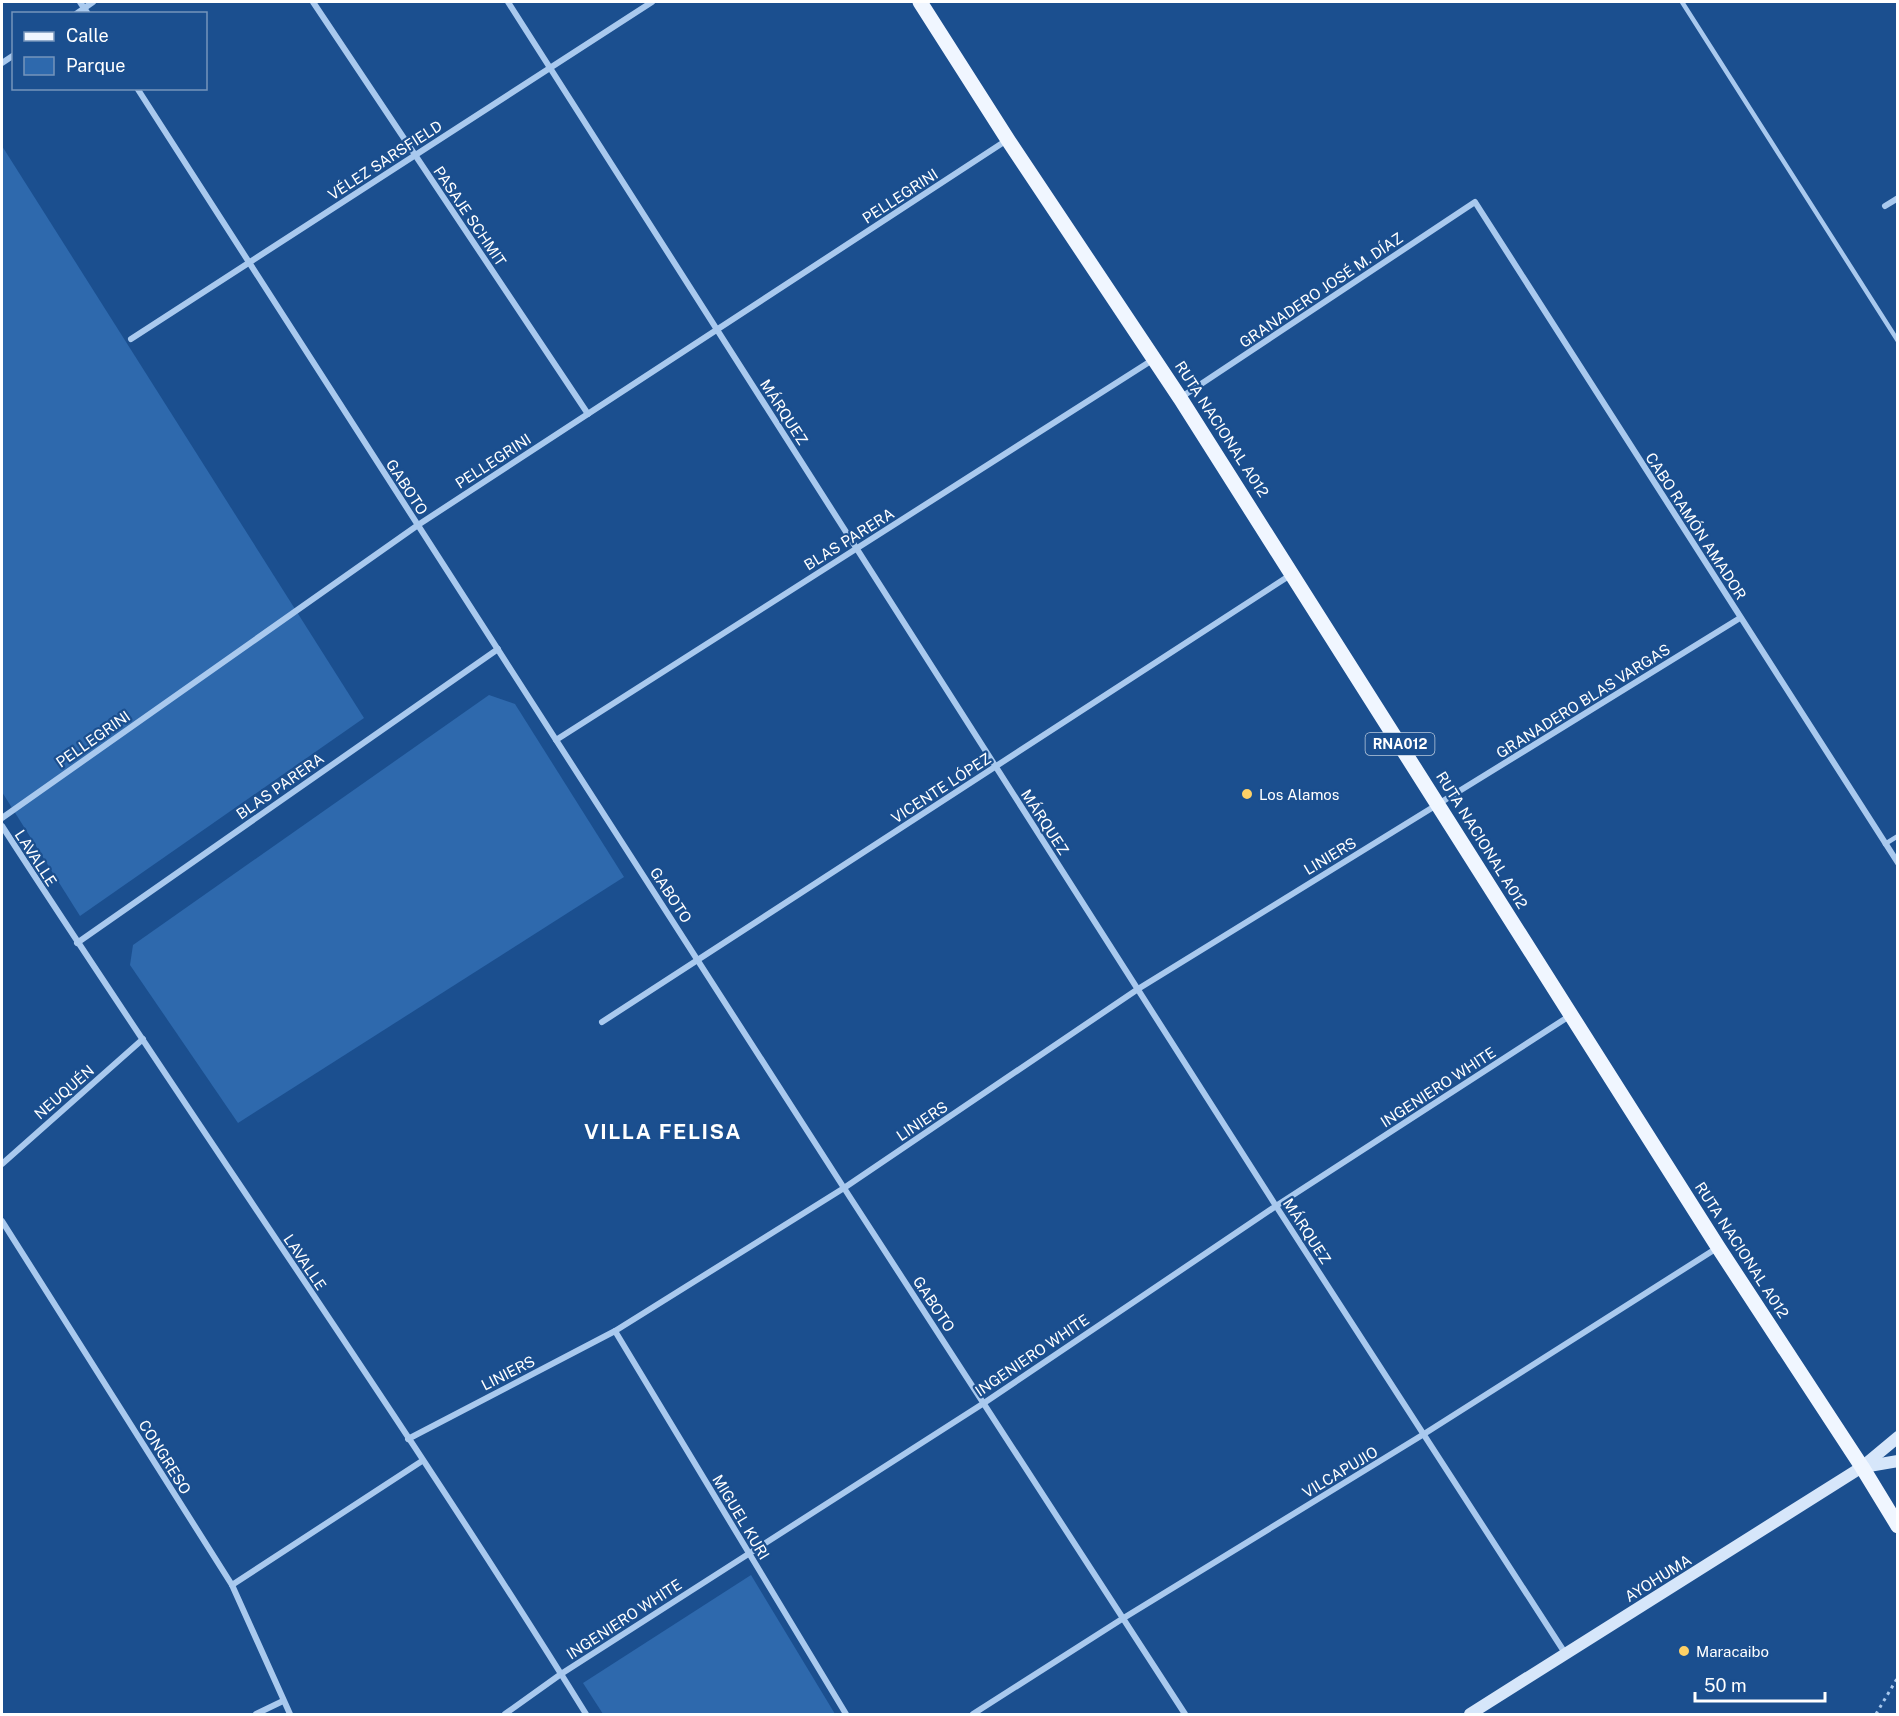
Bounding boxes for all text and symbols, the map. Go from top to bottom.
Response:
legend [12,12,207,90]
text: Calle [66,25,109,46]
text: Parque [66,55,126,76]
street label: VÉLEZ SARSFIELD [325,117,445,203]
street label: PASAJE SCHMIT [430,163,510,269]
street label: PELLEGRINI [859,165,941,227]
street label: GRANADERO JOSÉ M. DÍAZ [1236,229,1406,351]
street label: RUTA NACIONAL A012 [1172,358,1272,500]
street label: MÁRQUEZ [757,376,811,448]
street label: PELLEGRINI [452,430,534,492]
street label: CABO RAMÓN AMADOR [1642,449,1751,603]
street label: GABOTO [383,456,431,518]
street label: BLAS PARERA [801,504,897,573]
street label: GRANADERO BLAS VARGAS [1493,640,1673,762]
street label: PELLEGRINI [53,707,133,771]
road number: RNA012 [1366,733,1434,755]
street label: BLAS PARERA [233,749,327,822]
street label: VICENTE LÓPEZ [888,749,994,826]
street label: RUTA NACIONAL A012 [1433,768,1531,912]
street label: MÁRQUEZ [1018,786,1072,858]
place label: Los Alamos [1259,786,1339,803]
marker: Los Alamos [1240,787,1254,801]
street label: LAVALLE [12,827,60,889]
street label: LINIERS [1301,834,1359,878]
street label: GABOTO [647,864,695,926]
street label: INGENIERO WHITE [1377,1044,1499,1130]
street label: NEUQUÉN [31,1062,97,1122]
street label: LINIERS [893,1098,951,1144]
district label: VILLA FELISA [584,1119,742,1144]
street label: RUTA NACIONAL A012 [1692,1179,1792,1321]
street label: MÁRQUEZ [1280,1195,1334,1267]
street label: LAVALLE [280,1231,330,1293]
street label: GABOTO [910,1273,958,1335]
street label: INGENIERO WHITE [972,1311,1092,1399]
street label: LINIERS [478,1352,538,1394]
street label: CONGRESO [136,1417,194,1497]
street label: VILCAPUJIO [1299,1443,1381,1501]
street label: MIGUEL KURI [709,1472,773,1562]
street label: AYOHUMA [1622,1551,1695,1605]
street label: INGENIERO WHITE [563,1576,685,1662]
place label: Maracaibo [1696,1643,1769,1660]
marker: Maracaibo [1677,1644,1691,1658]
scale bar [1695,1665,1826,1703]
text: 50 m [1704,1675,1747,1696]

